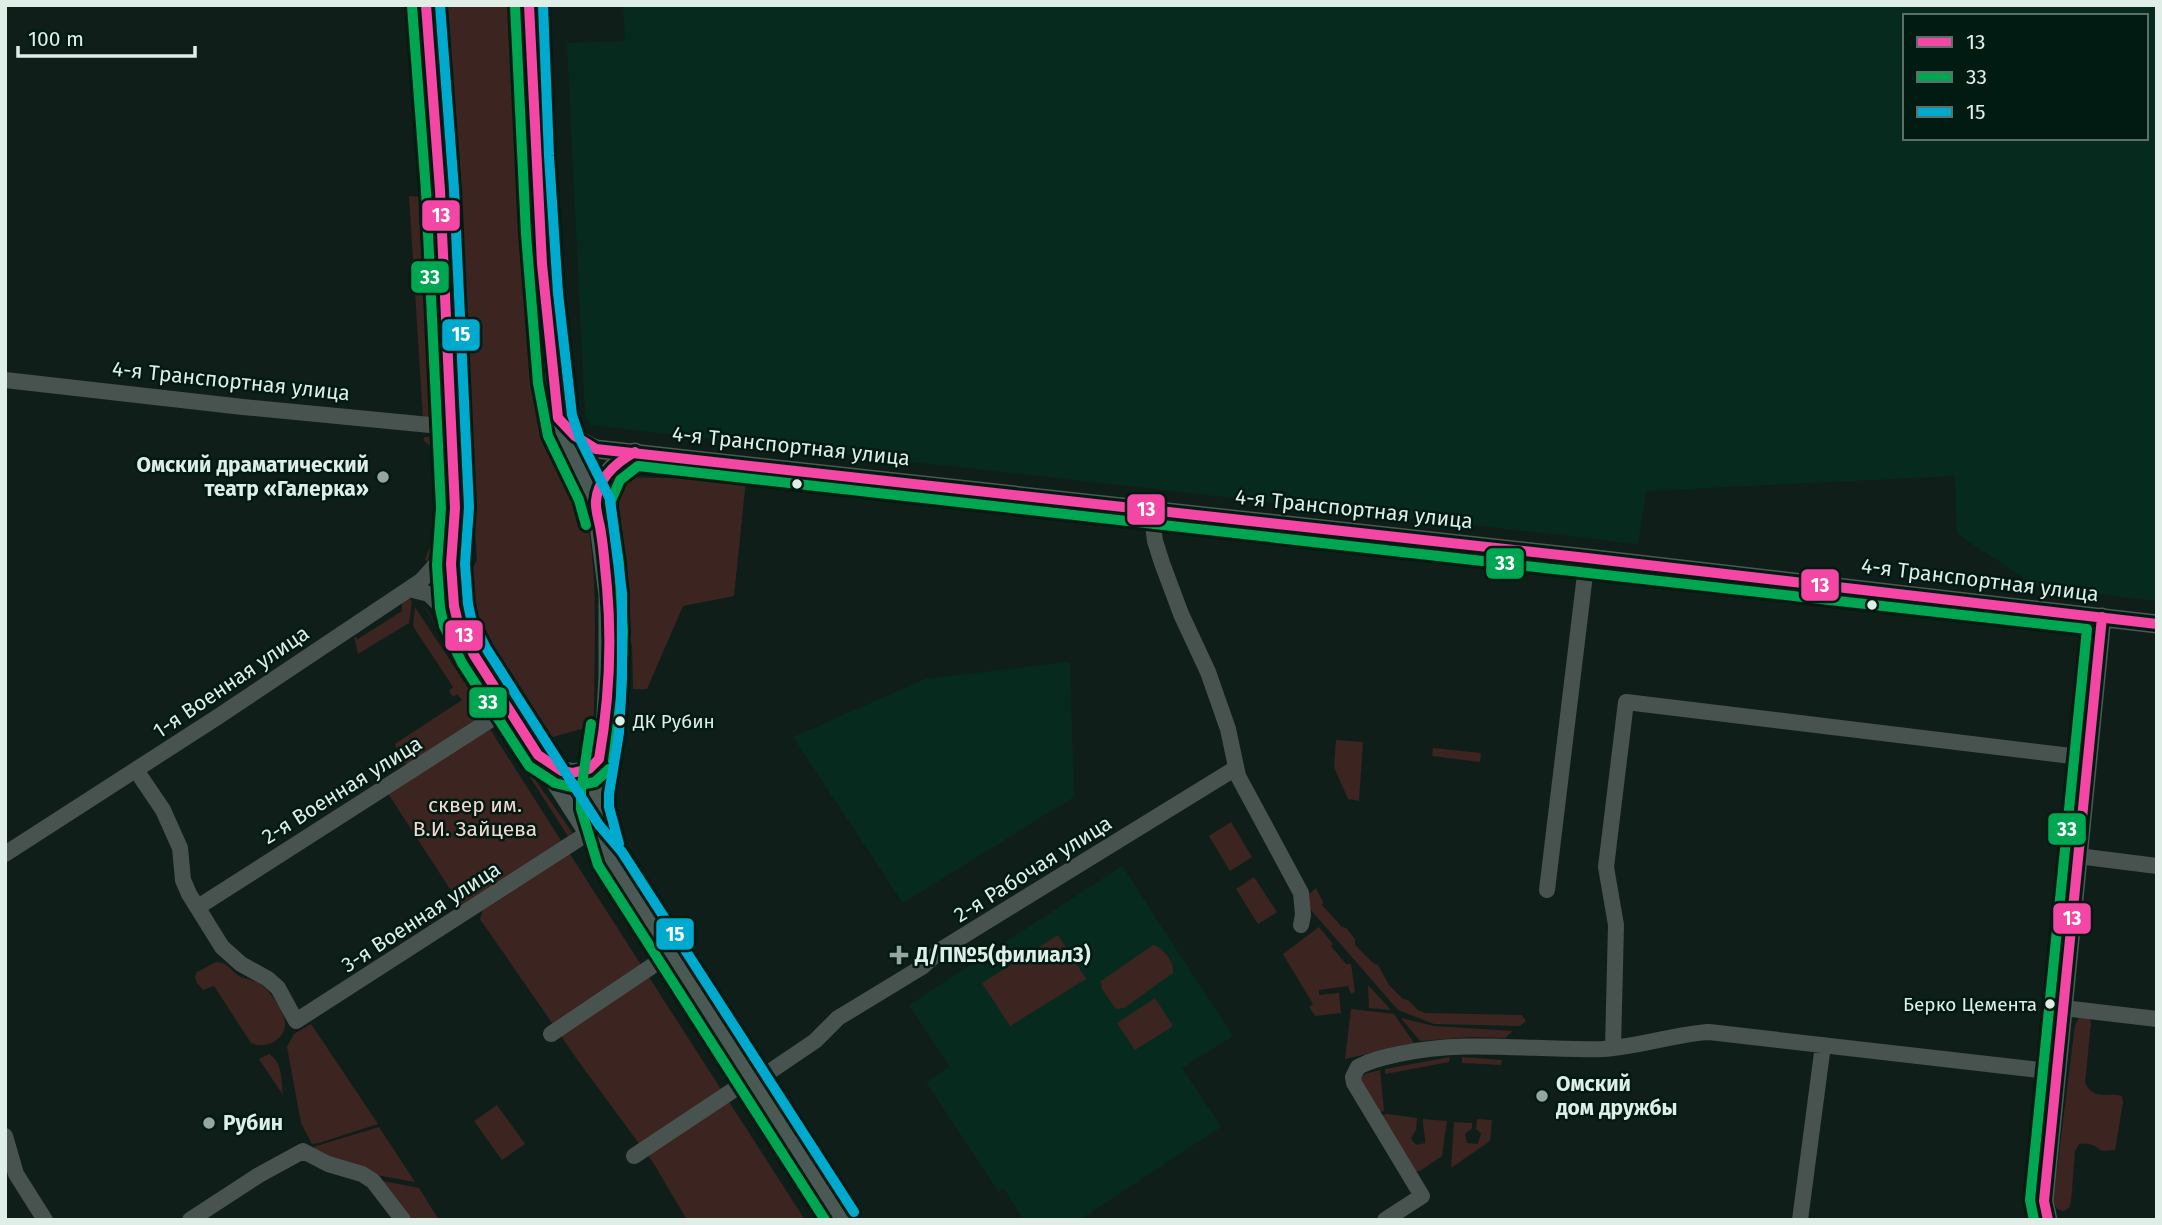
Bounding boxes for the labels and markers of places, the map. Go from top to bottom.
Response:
place label: Омский драматический театр «Галерка» [136,452,369,502]
marker: Омский драматический театр «Галерка» [375,469,391,485]
unlabelled marker [790,477,804,491]
unlabelled marker [1865,598,1879,612]
place label: ДК Рубин [632,710,715,733]
marker: ДК Рубин [613,714,627,728]
place label: Д/П№5(филиал3) [914,942,1091,968]
marker: Д/П№5(филиал3) [889,945,909,965]
place label: Берко Цемента [1903,993,2037,1016]
marker: Берко Цемента [2043,997,2057,1011]
place label: Омский дом дружбы [1556,1071,1678,1121]
marker: Омский дом дружбы [1534,1088,1550,1104]
place label: Рубин [223,1110,283,1136]
marker: Рубин [201,1115,217,1131]

